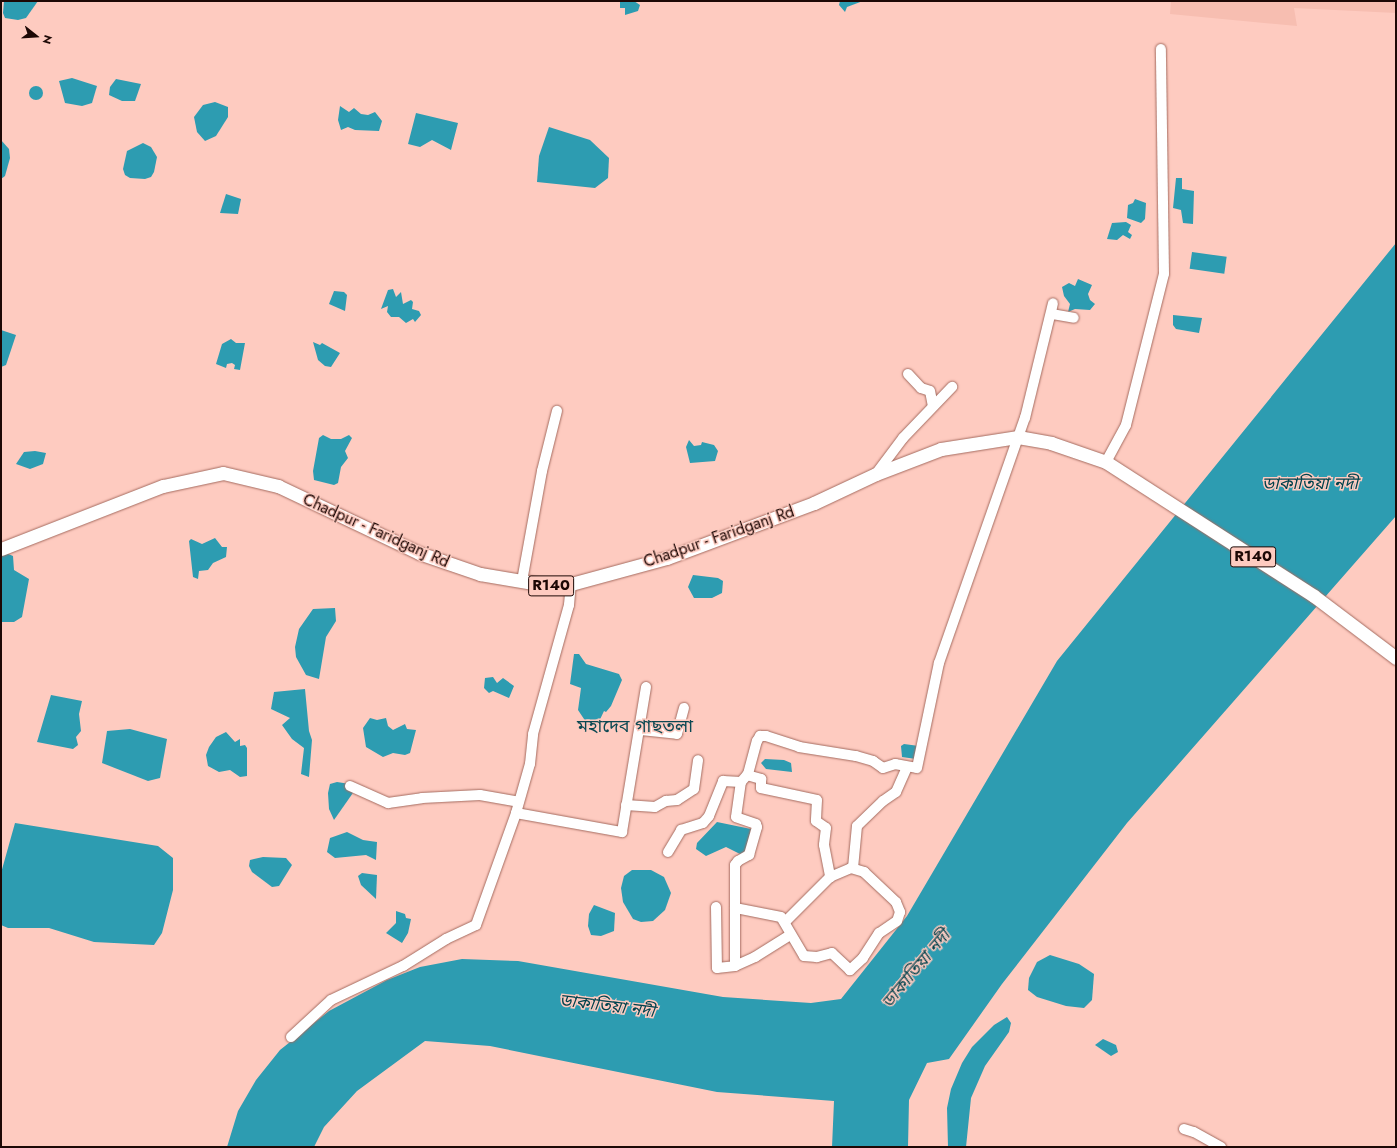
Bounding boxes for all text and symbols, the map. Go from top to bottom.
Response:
north arrow [16,16,56,56]
text: N [39,33,56,46]
water label: ডাকাতিয়া নদী [1262,474,1358,494]
street label: Chadpur - Faridganj Rd [300,490,452,572]
street label: Chadpur - Faridganj Rd [641,502,797,572]
road number: R140 [1230,544,1276,570]
road number: R140 [528,573,574,599]
district label: মহাদেব গাছতলা [577,715,693,737]
water label: ডাকাতিয়া নদী [877,926,955,1012]
water label: ডাকাতিয়া নদী [558,990,656,1022]

